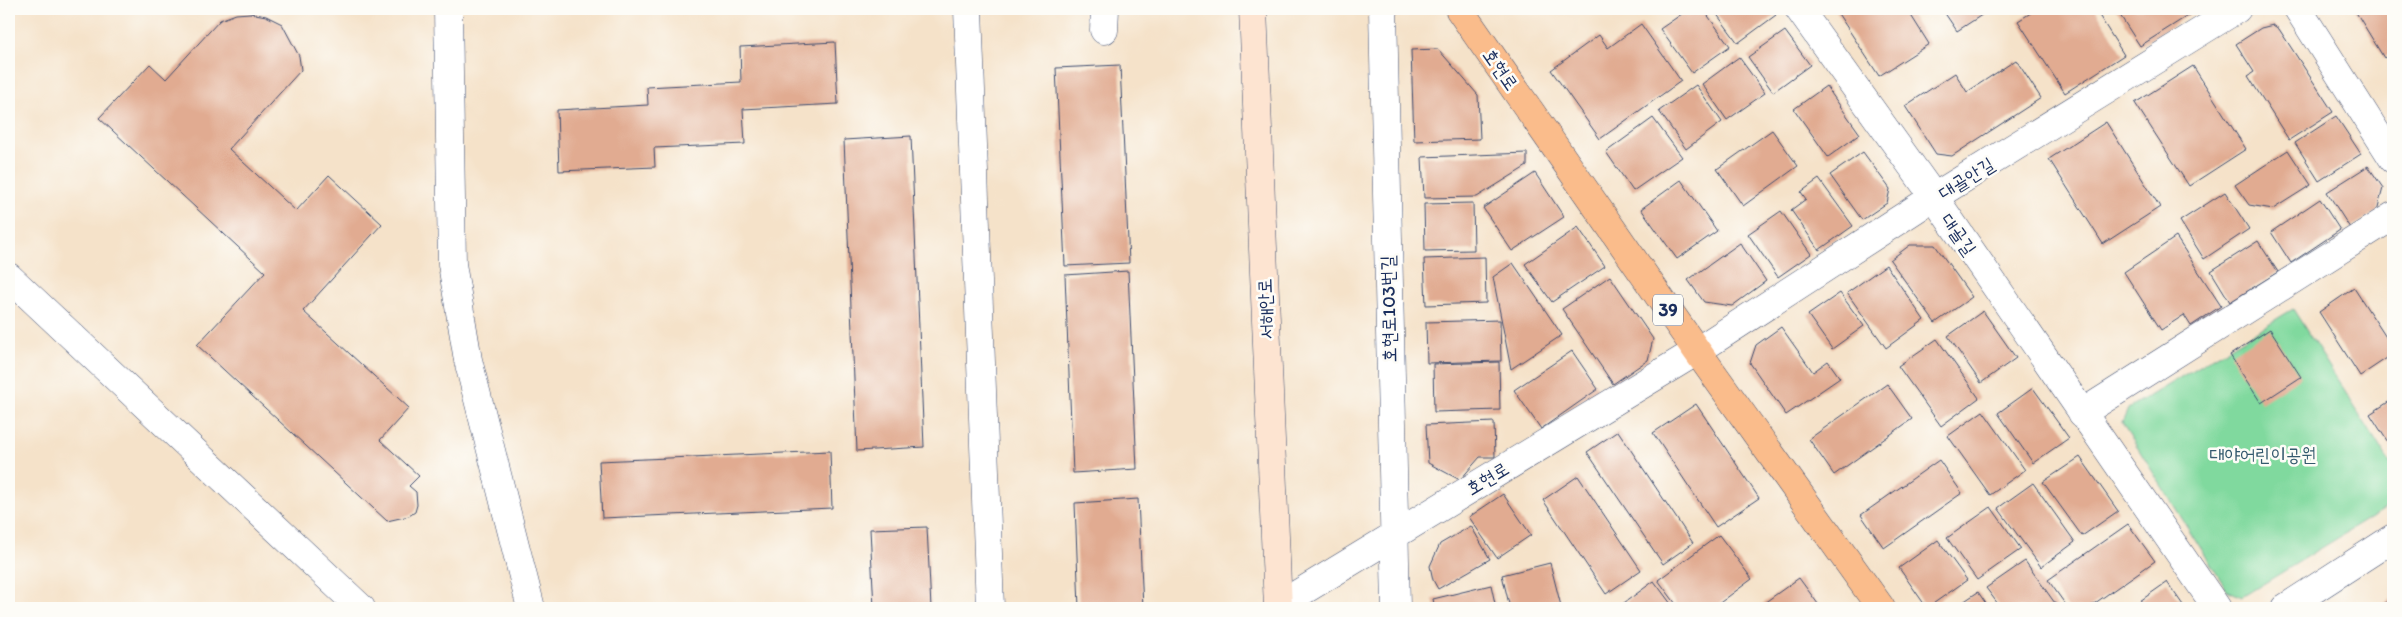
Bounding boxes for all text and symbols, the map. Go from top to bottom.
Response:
street label: 호현로 [1478,44,1523,95]
street label: 대골안길 [1934,152,1998,204]
street label: 대골길 [1936,209,1981,260]
street label: 호현로103번길 [1376,255,1401,363]
street label: 서해안로 [1253,278,1278,340]
road number: 39 [1653,294,1683,326]
park label: 대야어린이공원 [2209,443,2317,466]
street label: 호현로 [1462,457,1513,500]

